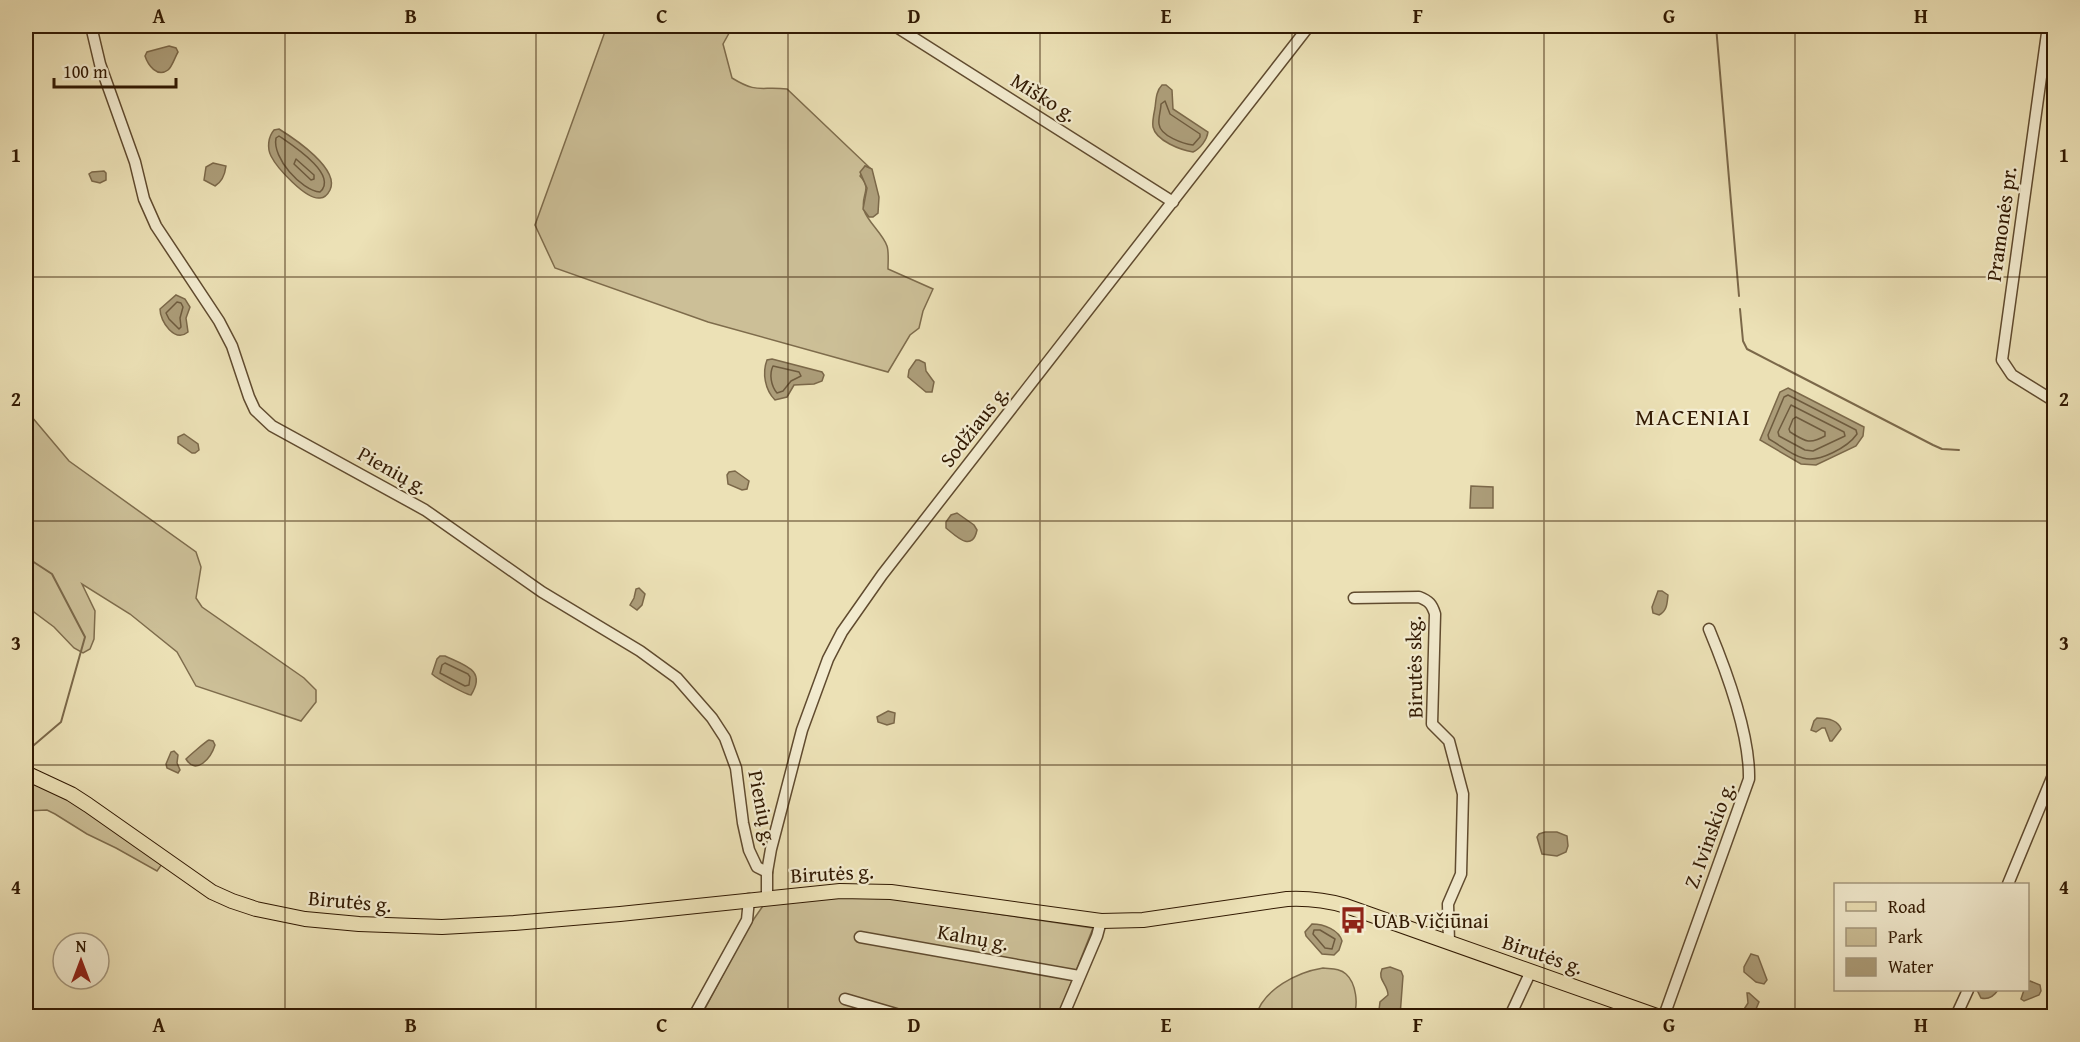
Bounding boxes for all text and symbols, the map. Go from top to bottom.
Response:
text: A [153,1,166,30]
text: B [405,1,417,30]
text: C [656,1,668,30]
text: D [907,1,921,30]
text: E [1161,1,1172,30]
text: F [1413,1,1423,30]
text: G [1663,1,1675,30]
text: H [1914,1,1928,30]
scale bar [54,51,176,89]
text: 100 m [63,58,108,85]
street label: Miško g. [1005,65,1083,129]
text: 1 [11,140,21,169]
text: 1 [2059,140,2069,169]
street label: Pramonės pr. [1978,165,2024,283]
street label: Sodžiaus g. [932,378,1016,474]
text: 2 [11,384,21,413]
text: 2 [2059,384,2069,413]
district label: MACENIAI [1635,399,1751,434]
street label: Pienių g. [352,438,434,502]
street label: Birutės skg. [1398,615,1430,719]
text: 3 [11,628,21,657]
text: 3 [2059,628,2069,657]
street label: Pienių g. [741,768,785,848]
street label: Z. Ivinskio g. [1675,777,1743,893]
street label: Birutės g. [789,855,875,891]
text: 4 [11,872,21,901]
text: 4 [2059,872,2069,901]
street label: Birutės g. [307,882,393,920]
legend [1834,883,2029,991]
text: Road [1888,893,1926,920]
bus stop icon: UAB Vičiūnai [1338,905,1368,935]
place label: UAB Vičiūnai [1373,905,1489,936]
street label: Kalnų g. [935,916,1011,958]
text: Park [1888,923,1924,950]
street label: Birutės g. [1498,926,1588,982]
north arrow [51,931,111,991]
text: N [76,934,87,958]
text: Water [1888,953,1934,980]
text: A [153,1010,166,1039]
text: B [405,1010,417,1039]
text: C [656,1010,668,1039]
text: D [907,1010,921,1039]
text: E [1161,1010,1172,1039]
text: F [1413,1010,1423,1039]
text: G [1663,1010,1675,1039]
text: H [1914,1010,1928,1039]

